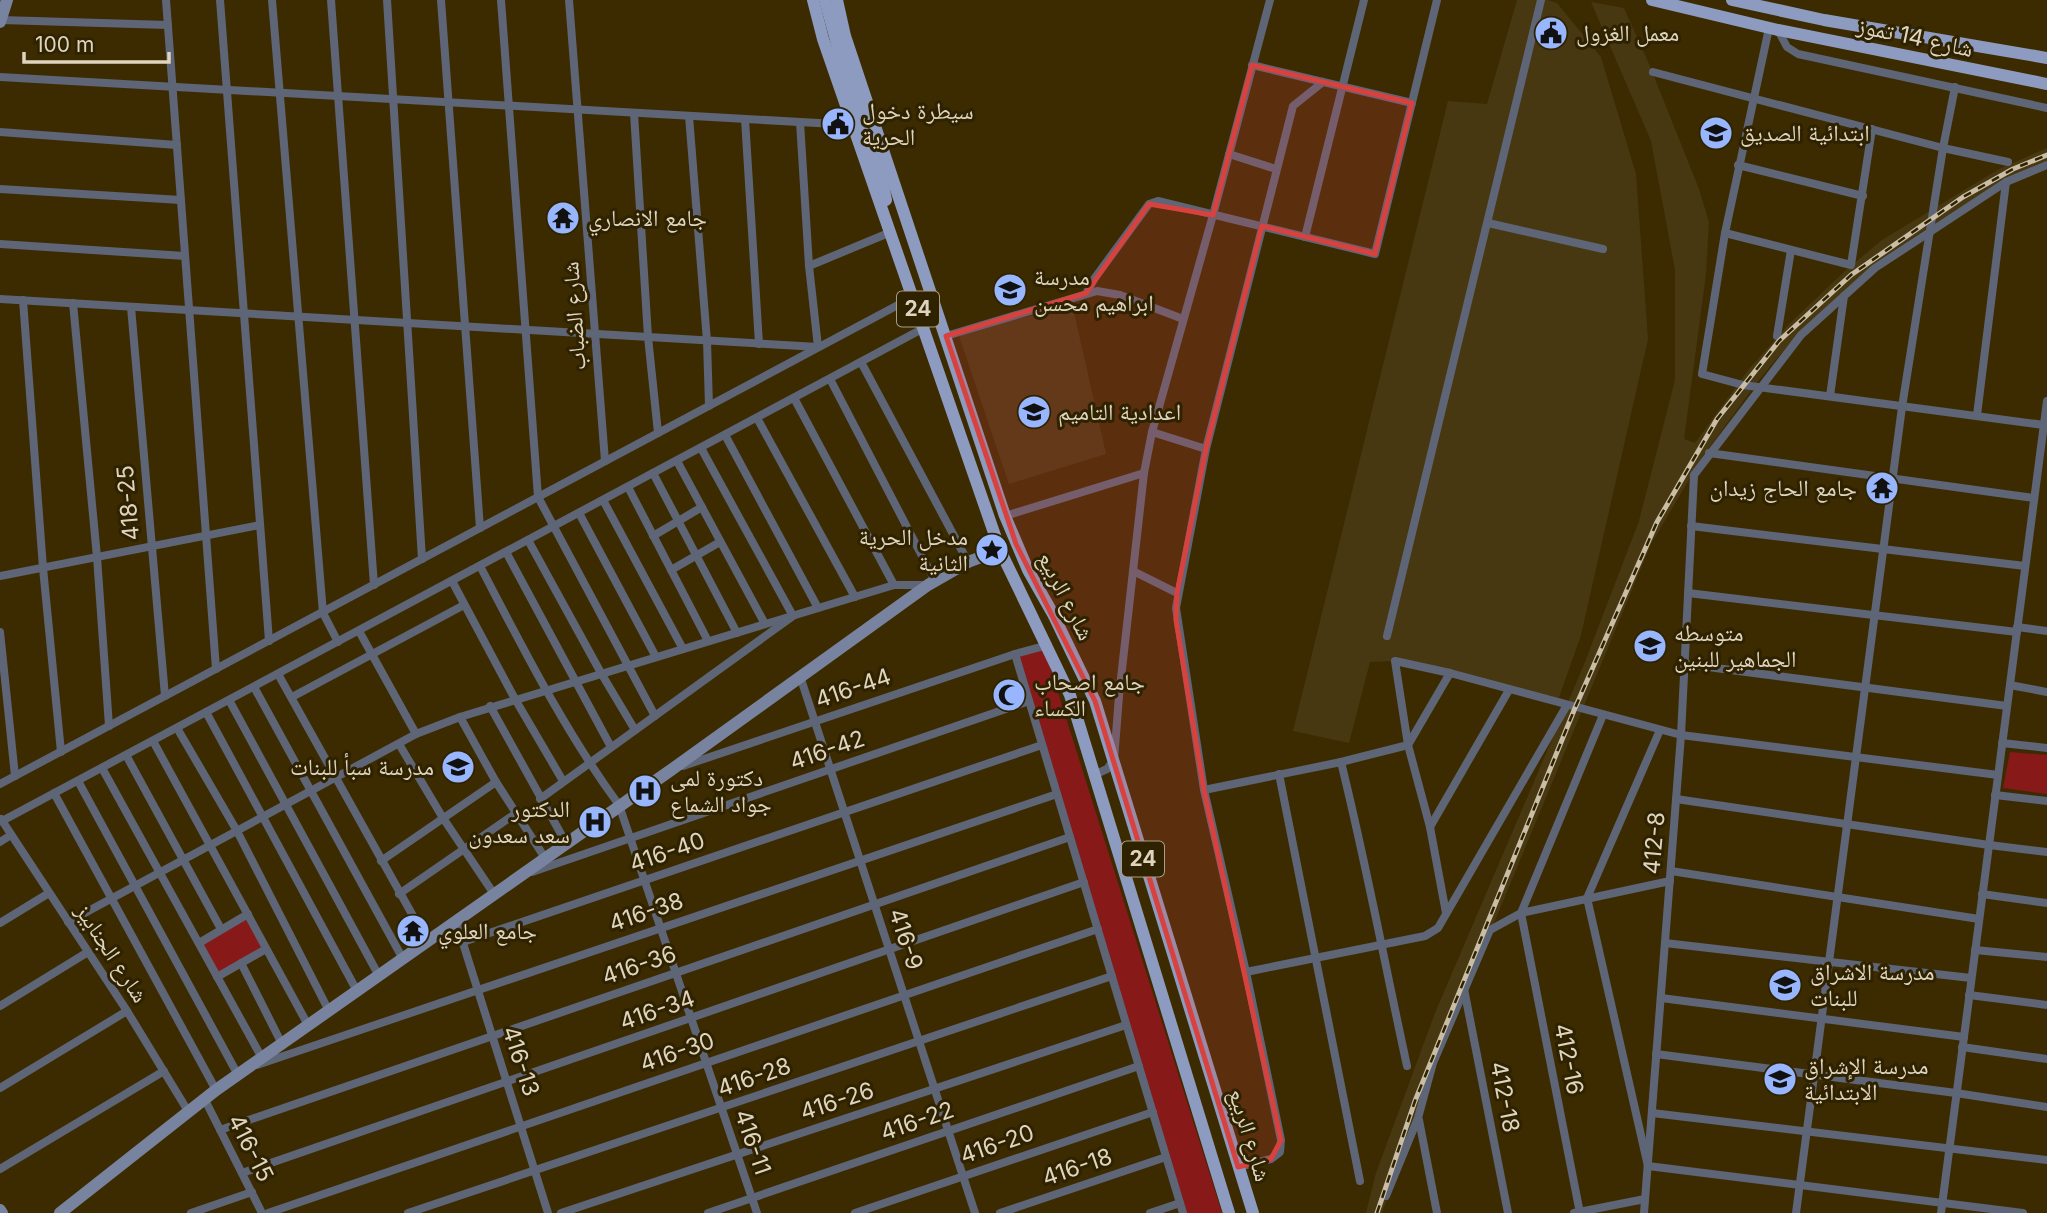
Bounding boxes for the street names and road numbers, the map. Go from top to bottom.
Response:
street label: شارع 14 تموز [1853,11,1976,64]
street label: شارع الضباب [556,261,593,371]
road number: 24 [897,292,939,326]
street label: 418-25 [111,464,145,542]
street label: شارع الربيع [1031,547,1100,645]
street label: 416-44 [811,662,895,714]
street label: 416-42 [786,724,868,776]
street label: 412-8 [1637,811,1671,875]
street label: 416-40 [626,826,708,878]
road number: 24 [1122,842,1164,876]
street label: 416-38 [605,886,687,938]
street label: شارع الجنابيز [68,897,154,1008]
street label: 416-9 [883,905,929,973]
street label: 416-36 [598,939,680,991]
street label: 416-34 [616,984,698,1036]
street label: 412-16 [1548,1021,1590,1097]
street label: 416-13 [497,1022,545,1100]
street label: 416-30 [636,1026,718,1078]
street label: 416-28 [713,1051,795,1103]
street label: 412-18 [1484,1059,1526,1135]
street label: 416-26 [796,1076,878,1126]
street label: شارع الربيع [1222,1085,1277,1185]
street label: 416-22 [877,1095,957,1147]
street label: 416-11 [729,1106,777,1178]
street label: 416-15 [222,1110,280,1186]
street label: 416-20 [956,1118,1038,1170]
street label: 416-18 [1038,1142,1116,1192]

